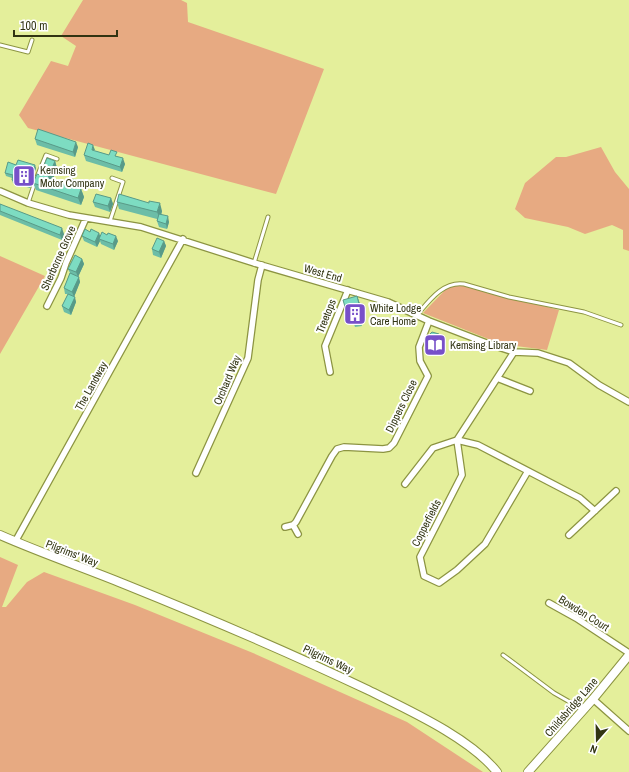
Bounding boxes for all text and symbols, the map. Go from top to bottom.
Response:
scale bar [14,12,117,38]
text: 100 m [20,18,47,34]
building icon: Kemsing Motor Company [11,163,37,189]
place label: Kemsing Motor Company [40,163,105,190]
street label: Sherborne Grove [38,224,78,292]
street label: West End [302,261,344,285]
street label: Treetops [313,297,339,335]
building icon: White Lodge Care Home [342,301,368,327]
place label: White Lodge Care Home [370,301,421,328]
library icon: Kemsing Library [422,332,448,358]
place label: Kemsing Library [450,338,517,352]
street label: Orchard Way [210,353,244,407]
street label: The Landway [72,358,110,413]
street label: Dippers Close [382,377,420,435]
street label: Copperfields [408,497,444,549]
street label: Pilgrims' Way [44,537,101,570]
street label: Bowden Court [556,592,612,634]
street label: Pilgrims Way [301,641,356,677]
street label: Childsbridge Lane [542,675,600,739]
north arrow [577,720,617,760]
text: N [588,742,599,757]

